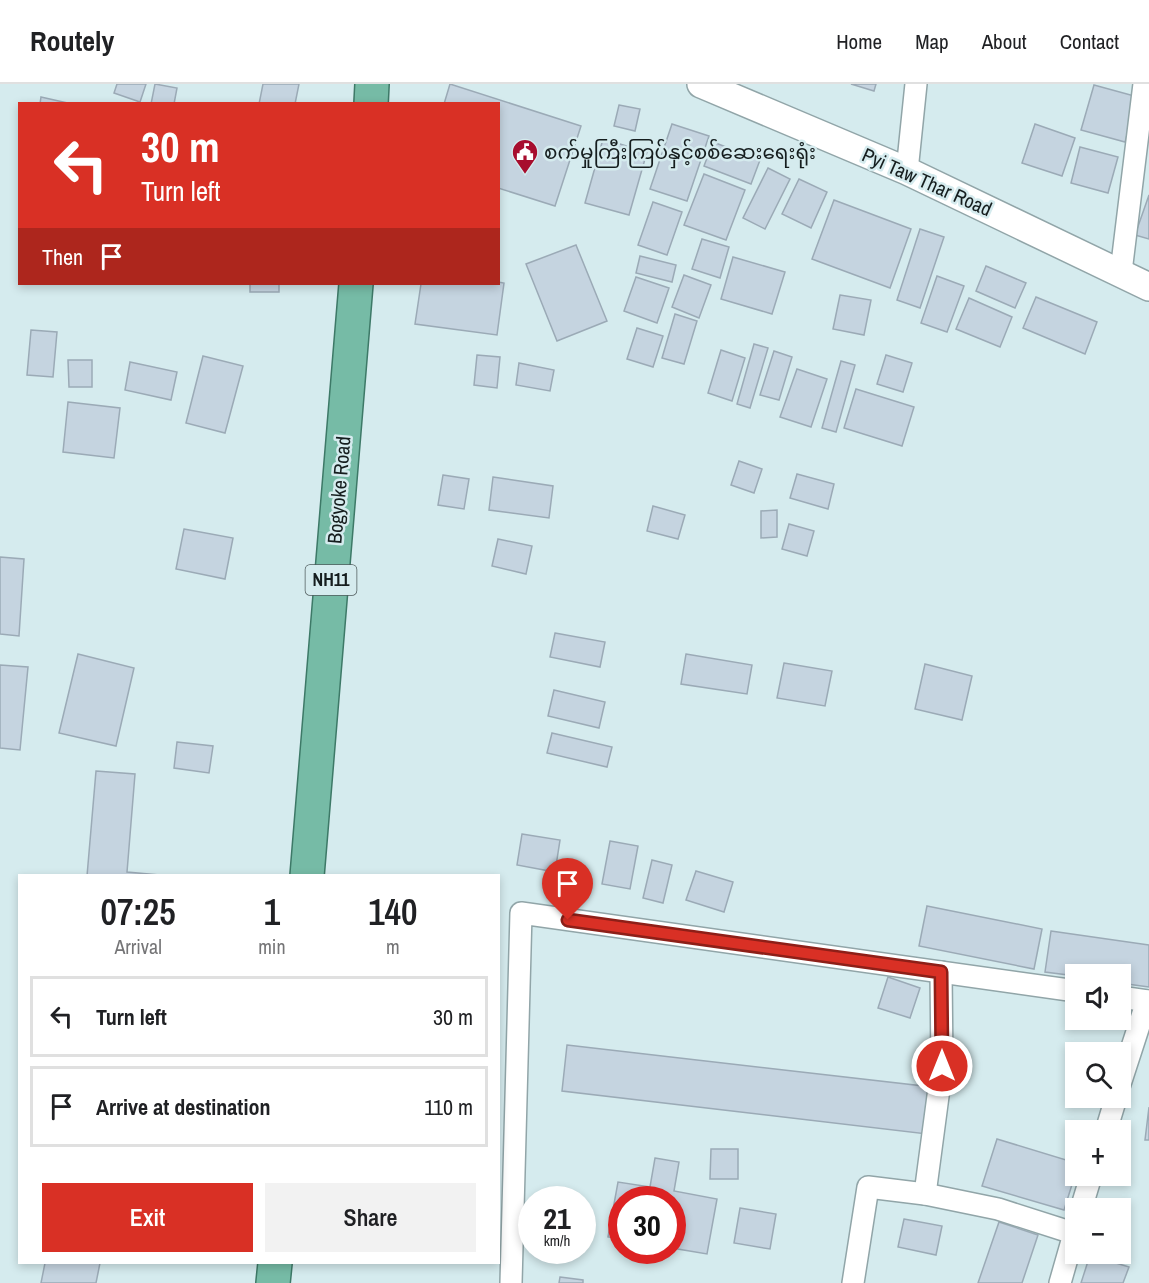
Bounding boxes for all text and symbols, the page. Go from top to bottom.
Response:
text: Routely [30,22,114,60]
text: Home [836,27,882,56]
text: Map [915,27,949,56]
text: About [982,27,1027,56]
text: Contact [1060,27,1119,56]
text: 30 m [141,119,220,175]
icon: left [42,126,120,204]
public building icon: စက်မှုကြီးကြပ်နှင့်စစ်ဆေးရေးရုံး [510,137,540,175]
place label: စက်မှုကြီးကြပ်နှင့်စစ်ဆေးရေးရုံး [544,138,816,169]
street label: Pyi Taw Thar Road [858,141,996,222]
text: Turn left [141,173,220,209]
icon: arrive [95,240,128,273]
text: Then [42,242,83,272]
street label: Bogyoke Road [320,435,357,545]
road number: NH11 [306,565,356,595]
pin [542,858,593,920]
icon: arrive [551,867,584,900]
text: 07:25 [101,888,176,936]
text: 1 [264,888,280,936]
text: 140 [368,888,417,936]
text: Arrival [114,933,162,960]
text: min [258,933,286,960]
text: m [386,933,400,960]
map controls [1065,964,1131,1264]
button: sound [1065,964,1131,1030]
icon: left [45,1000,78,1033]
text: Turn left [96,1002,167,1032]
text: 30 m [433,1002,473,1032]
position arrow [910,1034,974,1098]
button: search [1065,1042,1131,1108]
icon: arrive [45,1090,78,1123]
text: Arrive at destination [96,1092,270,1122]
text: 110 m [424,1092,473,1122]
button: + [1065,1120,1131,1186]
button: Exit [42,1183,253,1252]
button: Share [265,1183,476,1252]
speed limit sign: 30 [608,1186,686,1264]
text: 21 [543,1198,571,1238]
button: − [1065,1198,1131,1264]
text: km/h [544,1230,570,1251]

